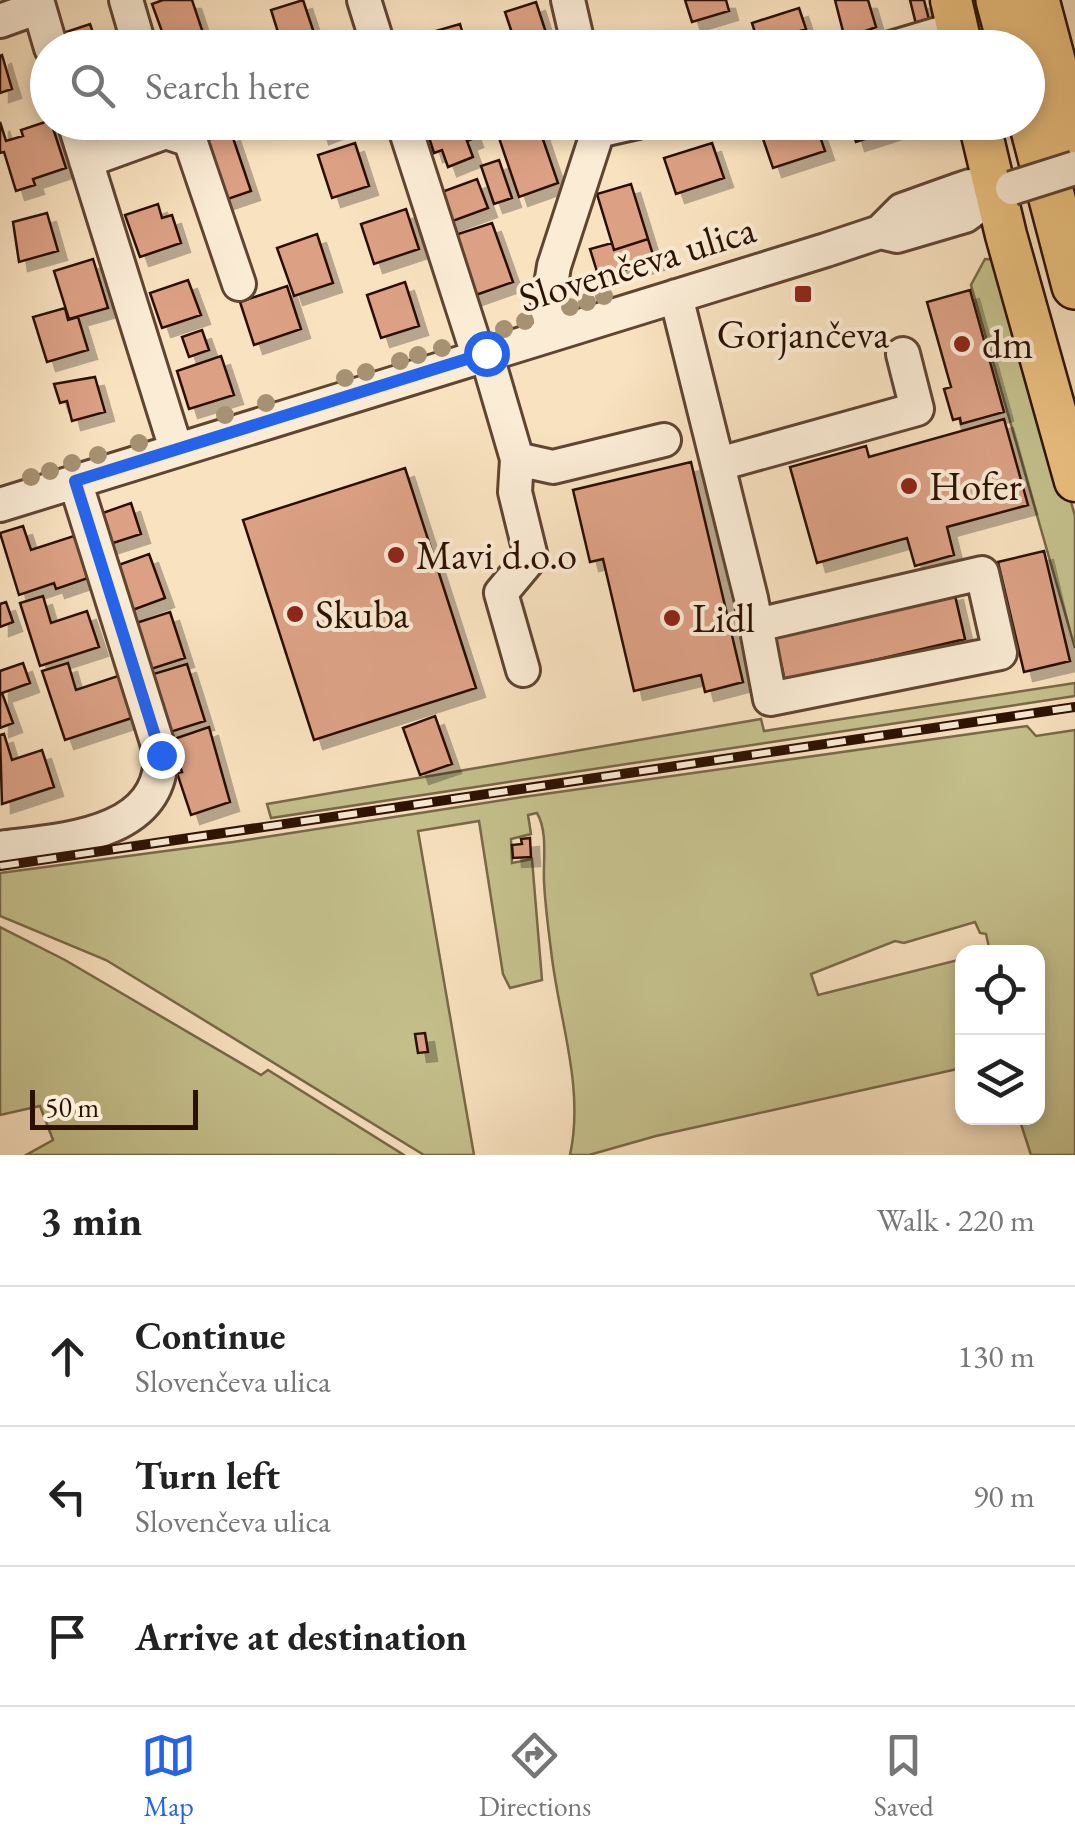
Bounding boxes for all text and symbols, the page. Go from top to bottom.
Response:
search box [30,30,1045,140]
icon: search [65,58,120,113]
text: Search here [145,61,310,110]
street label: Slovenčeva ulica [512,202,762,324]
marker: Gorjančeva [792,283,814,305]
place label: Gorjančeva [717,308,889,360]
place label: dm [982,318,1033,370]
route start [464,331,510,377]
marker: dm [951,333,973,355]
place label: Hofer [929,460,1023,512]
marker: Hofer [898,475,920,497]
place label: Mavi d.o.o [416,529,577,581]
marker: Mavi d.o.o [385,544,407,566]
place label: Skuba [315,588,409,640]
place label: Lidl [692,592,755,644]
marker: Skuba [284,603,306,625]
marker: Lidl [661,607,683,629]
route end [139,733,185,779]
map controls [955,945,1045,1125]
button: locate [955,945,1045,1035]
button: layers [955,1035,1045,1125]
scale bar [30,1085,198,1130]
text: 50 m [45,1089,99,1125]
text: 3 min [40,1193,142,1248]
text: Walk · 220 m [877,1199,1035,1241]
text: Continue [135,1311,286,1360]
icon: ahead [40,1329,95,1384]
text: 130 m [958,1335,1035,1377]
text: Slovenčeva ulica [135,1360,331,1402]
text: Turn left [135,1451,280,1500]
icon: left [40,1469,95,1524]
text: 90 m [973,1475,1035,1517]
text: Slovenčeva ulica [135,1500,331,1542]
icon: arrive [40,1609,95,1664]
text: Arrive at destination [135,1612,467,1661]
tab: Map [141,1728,196,1824]
tab: Directions [479,1728,591,1824]
tab: Saved [874,1728,934,1824]

